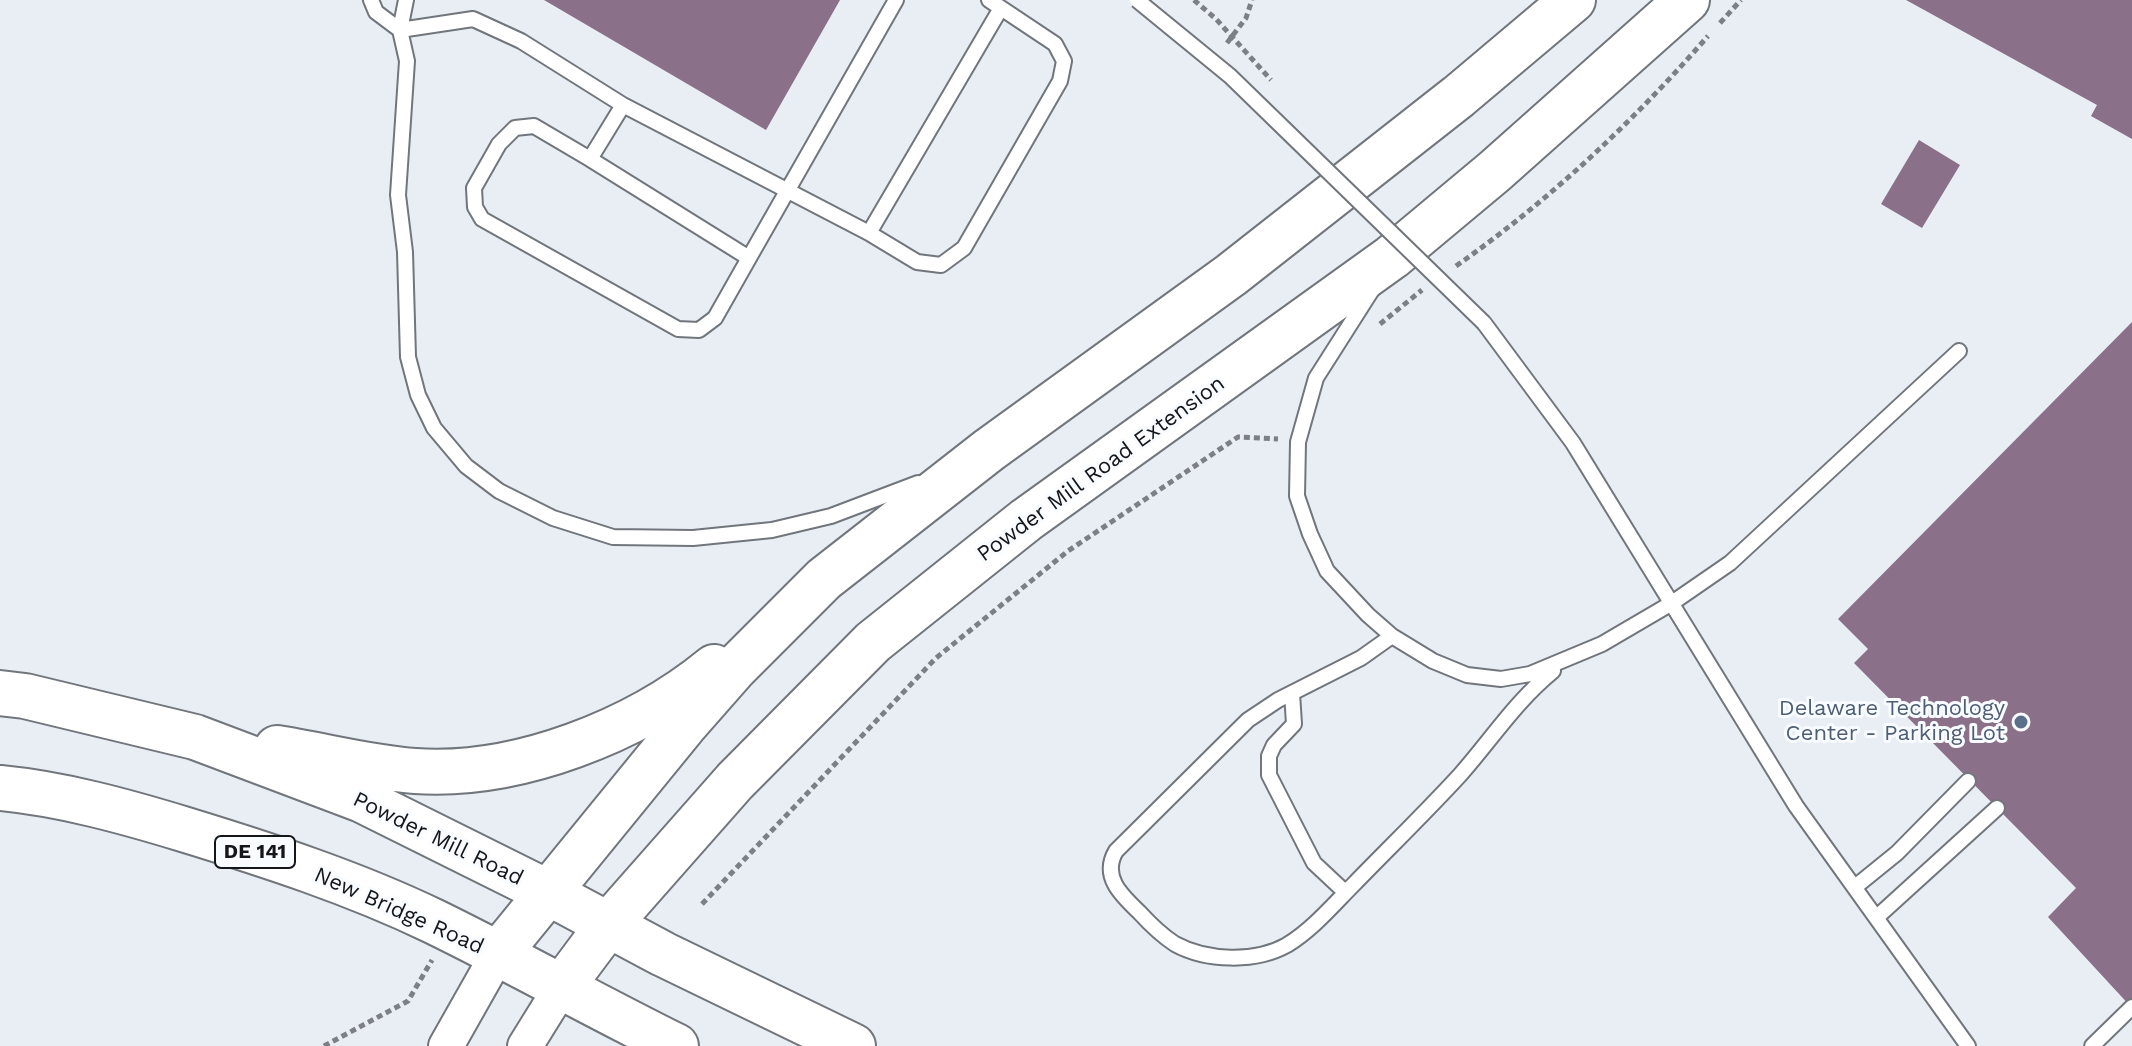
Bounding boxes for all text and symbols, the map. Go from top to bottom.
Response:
street label: Powder Mill Road Extension [972,370,1230,568]
place label: Delaware Technology Center - Parking Lot [1779,696,2005,748]
marker: Delaware Technology Center - Parking Lot [2012,713,2030,731]
street label: Powder Mill Road [348,786,528,892]
road number: DE 141 [215,836,295,868]
street label: New Bridge Road [310,862,488,960]

